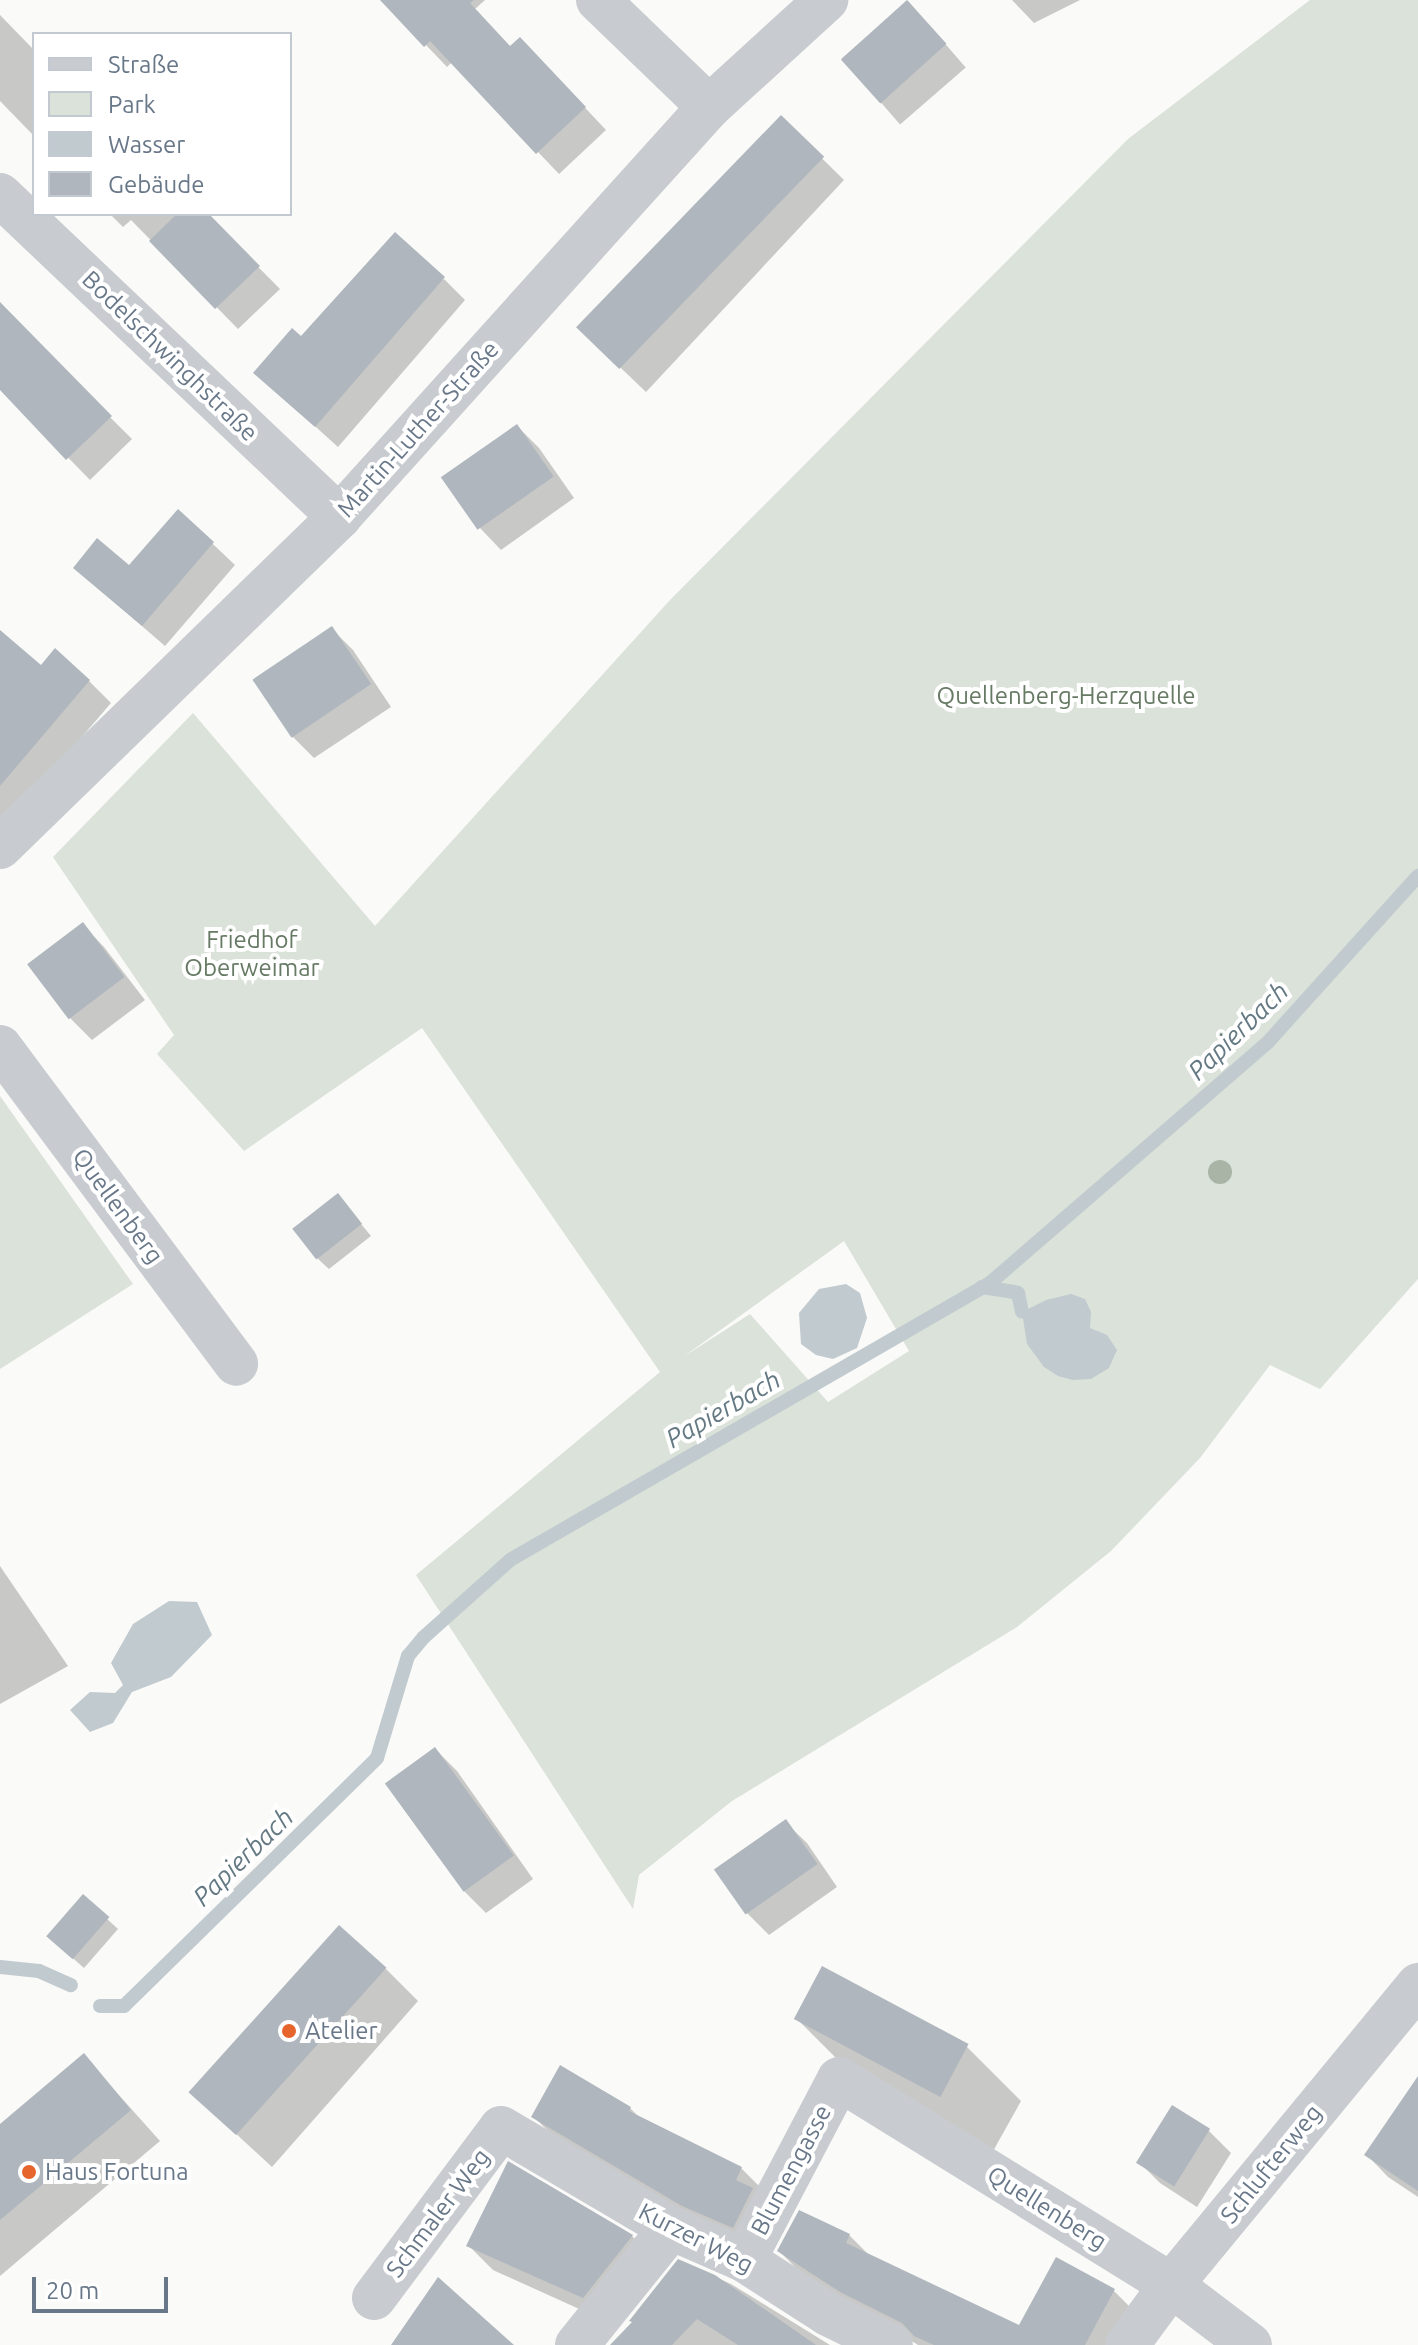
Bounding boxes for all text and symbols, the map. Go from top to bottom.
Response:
legend [32,32,292,216]
text: Straße [108,51,179,78]
text: Park [108,91,156,118]
text: Wasser [108,131,185,158]
text: Gebäude [108,171,205,198]
street label: Bodelschwinghstraße [76,265,264,447]
street label: Martin-Luther-Straße [331,335,505,523]
park label: Quellenberg-Herzquelle [937,682,1195,710]
park label: Friedhof Oberweimar [184,926,320,982]
water label: Papierbach [1181,976,1295,1086]
street label: Quellenberg [67,1143,169,1269]
water label: Papierbach [660,1364,786,1454]
water label: Papierbach [186,1802,300,1912]
place label: Atelier [305,2017,378,2045]
marker: Atelier [280,2022,298,2040]
street label: Schlufterweg [1214,2099,1328,2229]
street label: Blumengasse [745,2100,837,2240]
street label: Schmaler Weg [380,2143,496,2283]
place label: Haus Fortuna [45,2158,189,2186]
street label: Quellenberg [982,2160,1112,2256]
marker: Haus Fortuna [20,2163,38,2181]
street label: Kurzer Weg [634,2197,758,2279]
scale bar [36,2261,172,2311]
text: 20 m [46,2277,99,2304]

